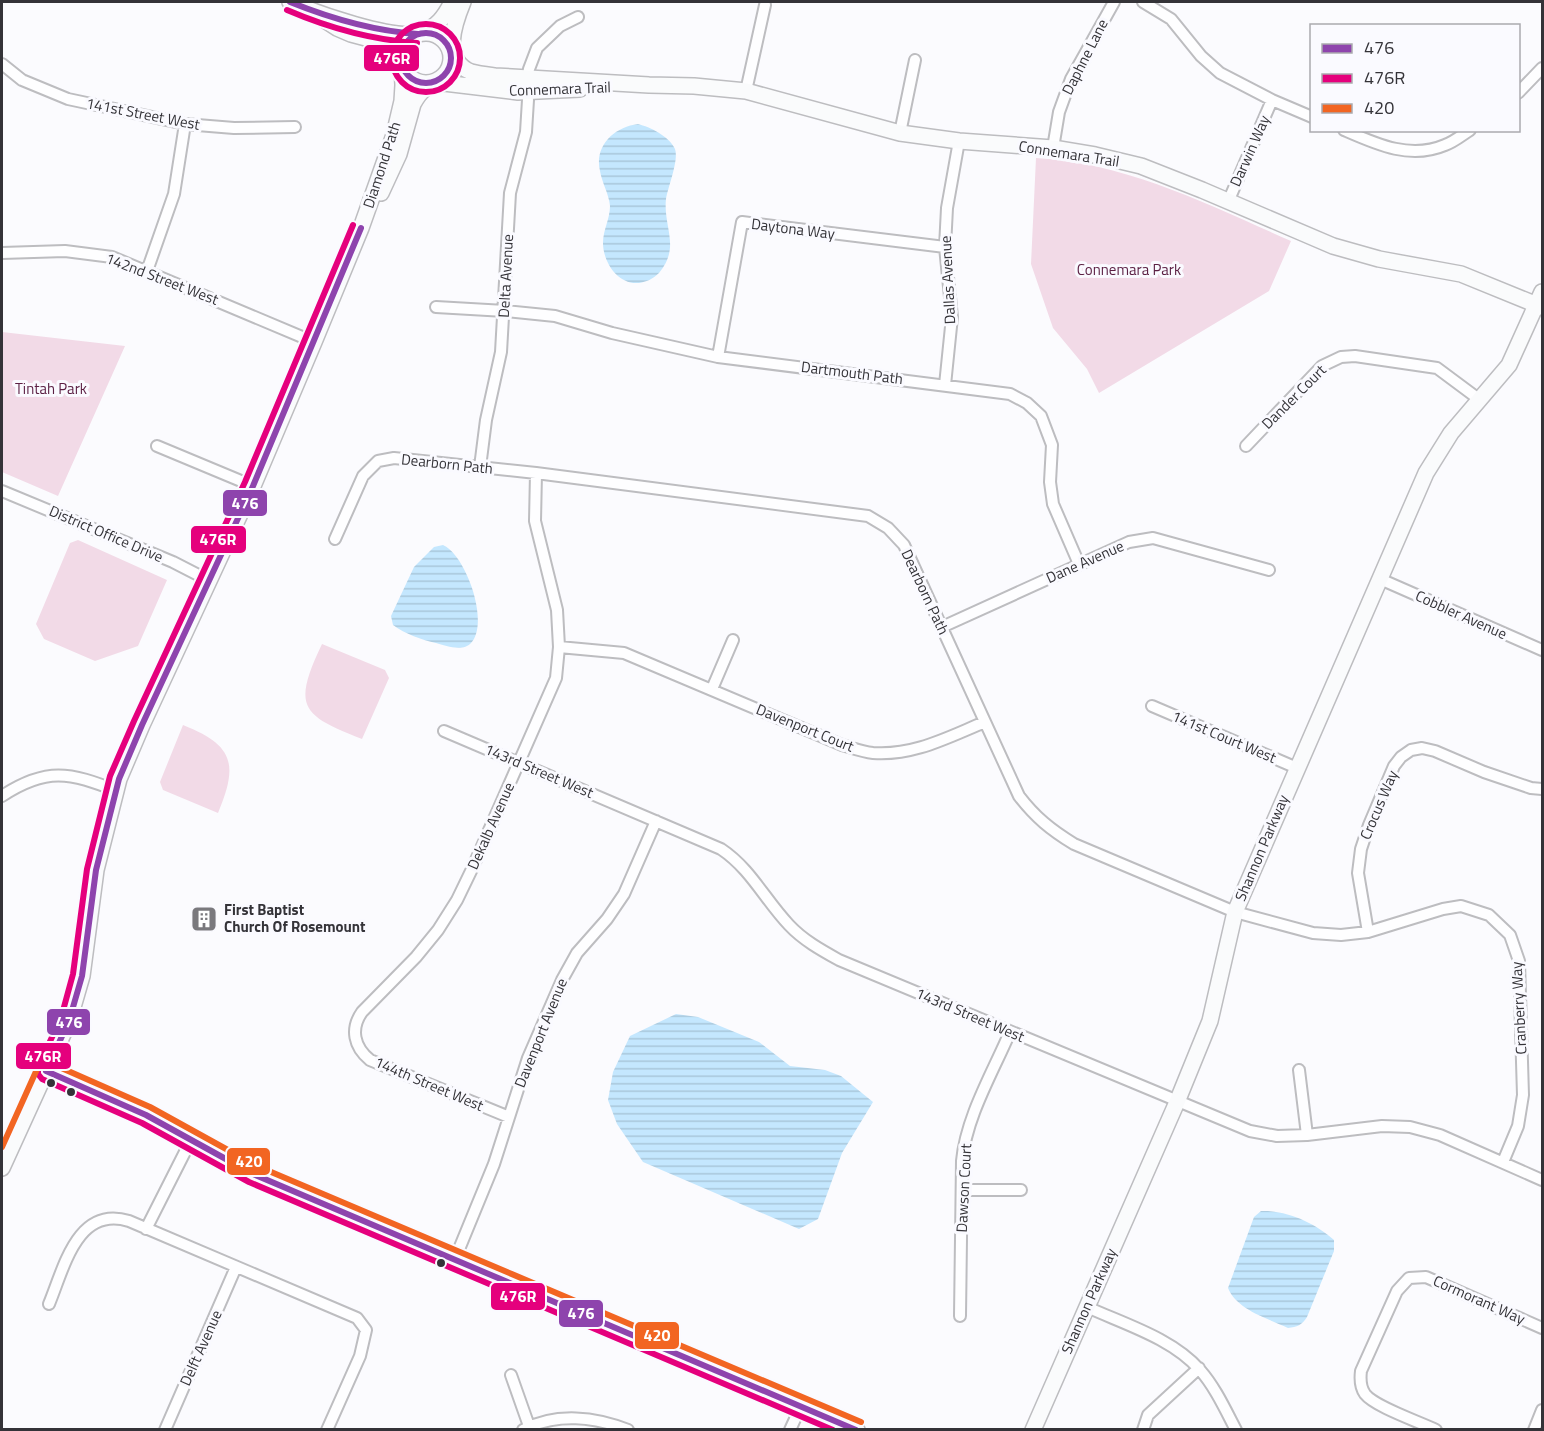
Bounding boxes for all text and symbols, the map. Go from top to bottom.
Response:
street label: Daphne Lane [1056,15,1114,99]
legend [1310,24,1520,132]
text: 476 [1364,34,1394,61]
line badge: 476R [363,44,420,72]
text: 476R [374,46,410,70]
text: 476R [1364,64,1405,91]
street label: Connemara Trail [509,75,611,102]
street label: 141st Street West [84,91,203,136]
text: 420 [1364,94,1394,121]
street label: Darwin Way [1224,111,1276,190]
street label: Diamond Path [357,119,406,211]
street label: Connemara Trail [1017,134,1121,173]
street label: Daytona Way [750,212,836,245]
street label: Delta Avenue [492,234,519,318]
street label: Dallas Avenue [934,235,961,325]
street label: 142nd Street West [102,246,223,311]
park label: Connemara Park [1077,258,1181,281]
street label: Dartmouth Path [800,355,904,390]
street label: Dander Court [1256,358,1332,434]
park label: Tintah Park [15,377,87,400]
street label: Dearborn Path [400,447,494,480]
line badge: 476 [222,489,268,517]
text: 476 [232,491,258,515]
street label: District Office Drive [46,499,167,568]
line badge: 476R [190,525,247,554]
text: 476R [200,527,236,551]
street label: Dane Avenue [1042,534,1127,589]
street label: Dearborn Path [896,545,955,638]
street label: Cobbler Avenue [1412,584,1511,645]
street label: Davenport Court [753,697,858,758]
street label: 141st Court West [1169,704,1281,769]
street label: 143rd Street West [481,737,598,804]
street label: Crocus Way [1354,766,1404,843]
street label: Dekalb Avenue [461,778,520,873]
street label: Shannon Parkway [1229,791,1294,905]
place label: First Baptist Church Of Rosemount [224,898,366,938]
building icon: First Baptist Church Of Rosemount [189,904,219,934]
street label: Cranberry Way [1505,961,1532,1055]
street label: Davenport Avenue [508,975,573,1091]
street label: 143rd Street West [912,981,1029,1048]
line badge: 476 [46,1008,91,1036]
text: 476 [56,1010,82,1034]
line badge: 476R [15,1042,72,1070]
text: 476R [25,1044,61,1068]
street label: 144th Street West [371,1050,488,1117]
unlabelled marker [45,1077,57,1089]
unlabelled marker [65,1086,77,1098]
street label: Dawson Court [950,1142,977,1233]
line badge: 420 [226,1147,271,1176]
text: 420 [236,1149,262,1173]
street label: Shannon Parkway [1055,1244,1122,1357]
unlabelled marker [435,1257,447,1269]
street label: Cormorant Way [1429,1269,1529,1330]
line badge: 476R [490,1282,546,1311]
text: 476R [500,1284,536,1308]
line badge: 476 [558,1299,604,1328]
text: 476 [568,1301,594,1325]
street label: Delft Avenue [174,1306,228,1390]
line badge: 420 [634,1321,680,1350]
text: 420 [644,1323,670,1347]

